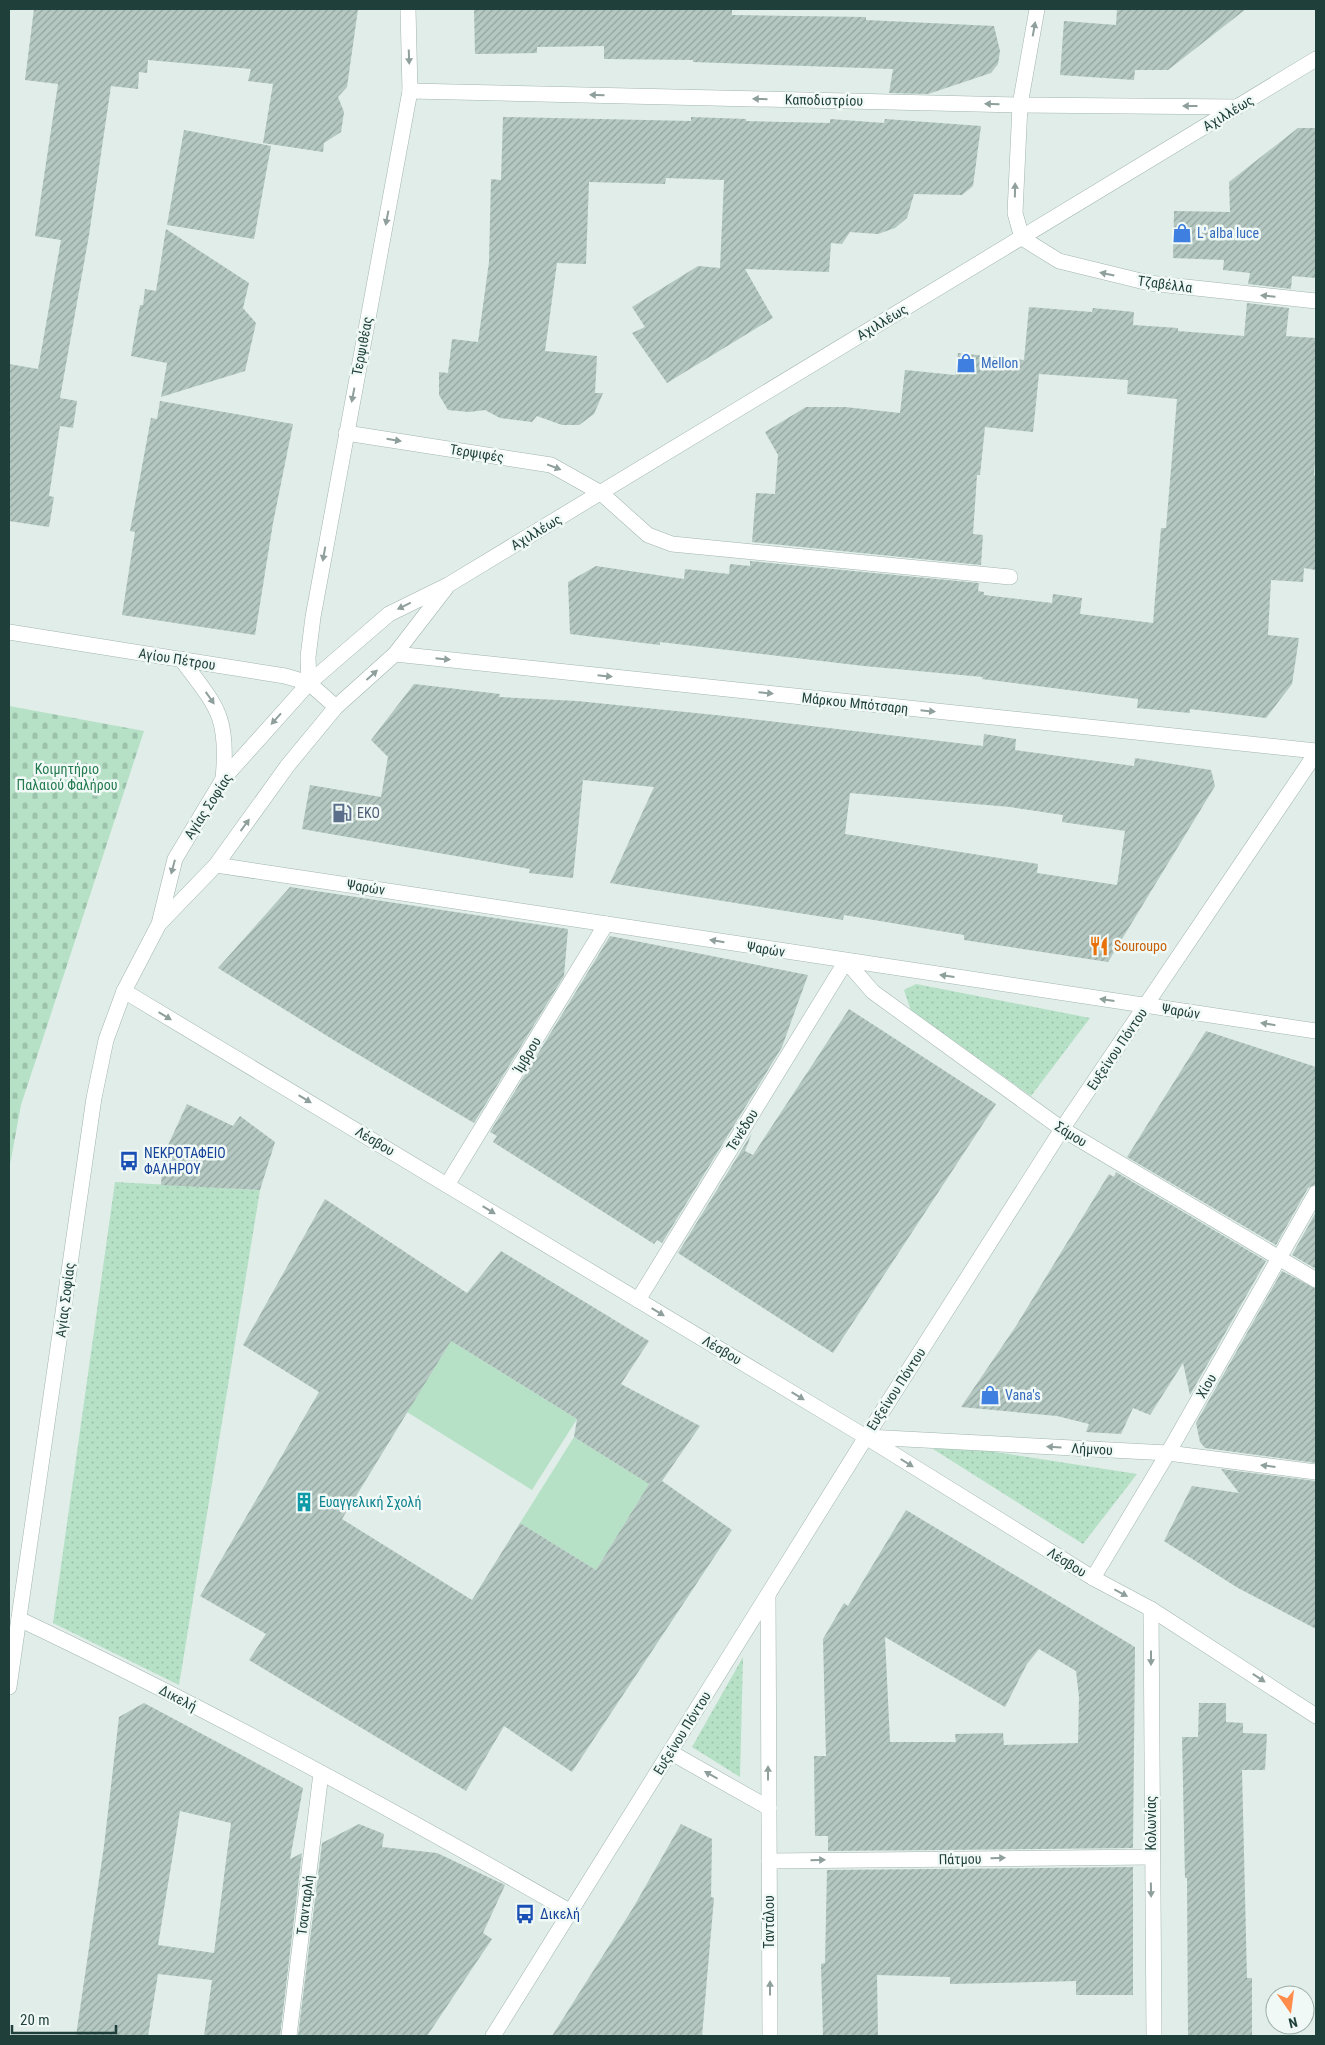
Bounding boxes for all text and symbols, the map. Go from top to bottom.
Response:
one-way arrow [1030,20,1038,36]
one-way arrow [406,50,414,66]
one-way arrow [589,91,605,99]
street label: Καποδιστρίου [785,91,863,109]
street label: Αχιλλέως [1200,92,1256,134]
one-way arrow [751,95,767,103]
one-way arrow [984,100,1000,108]
one-way arrow [1181,102,1197,110]
one-way arrow [1011,181,1019,197]
one-way arrow [383,210,391,226]
shop icon: L' alba luce [1171,222,1193,244]
place label: L' alba luce [1197,225,1260,241]
one-way arrow [1099,270,1115,278]
street label: Τζαβέλλα [1137,272,1193,296]
one-way arrow [1259,292,1275,300]
street label: Αχιλλέως [854,301,910,343]
street label: Τερψιθέας [348,315,377,377]
shop icon: Mellon [955,352,977,374]
place label: Mellon [981,355,1018,371]
one-way arrow [349,387,357,402]
one-way arrow [386,437,402,445]
street label: Τερψιφές [449,441,505,466]
one-way arrow [547,463,562,471]
street label: Αχιλλέως [508,511,564,553]
one-way arrow [320,547,328,563]
one-way arrow [397,603,411,611]
street label: Αγίου Πέτρου [137,645,217,673]
one-way arrow [435,655,451,663]
one-way arrow [366,669,379,680]
one-way arrow [597,673,613,681]
street label: Μάρκου Μπότσαρη [801,689,909,717]
one-way arrow [759,690,775,698]
one-way arrow [205,691,215,705]
one-way arrow [920,707,936,715]
one-way arrow [271,713,282,726]
park label: Κοιμητήριο Παλαιού Φαλήρου [17,761,118,793]
street label: Αγίας Σοφίας [181,770,236,843]
fuel station icon: EKO [331,802,353,824]
place label: EKO [357,805,380,821]
one-way arrow [240,818,250,832]
one-way arrow [169,860,177,875]
street label: Ψαρών [346,876,386,898]
restaurant icon: Souroupo [1088,935,1110,957]
one-way arrow [708,937,724,945]
street label: Ψαρών [746,938,786,960]
place label: Souroupo [1114,938,1167,954]
one-way arrow [938,971,954,979]
one-way arrow [1099,995,1115,1003]
street label: Ψαρών [1161,1000,1201,1022]
street label: Ευξείνου Πόντου [1084,1005,1150,1093]
one-way arrow [159,1011,172,1020]
one-way arrow [1260,1020,1276,1028]
street label: Ίμβρου [510,1034,544,1077]
one-way arrow [298,1095,311,1104]
street label: Τενέδου [723,1106,761,1154]
street label: Σάμου [1052,1118,1090,1150]
street label: Λέσβου [353,1123,398,1159]
place label: ΝΕΚΡΟΤΑΦΕΙΟ ΦΑΛΗΡΟΥ [144,1145,226,1177]
bus stop icon: ΝΕΚΡΟΤΑΦΕΙΟ ΦΑΛΗΡΟΥ [118,1150,140,1172]
one-way arrow [483,1206,496,1215]
street label: Αγίας Σοφίας [52,1262,79,1338]
one-way arrow [652,1307,665,1316]
street label: Λέσβου [700,1332,745,1368]
street label: Ευξείνου Πόντου [863,1345,929,1433]
street label: Χίου [1193,1371,1219,1401]
shop icon: Vana's [979,1384,1001,1406]
place label: Vana's [1005,1387,1041,1403]
one-way arrow [791,1391,804,1400]
street label: Λήμνου [1071,1440,1113,1458]
one-way arrow [1046,1442,1062,1450]
one-way arrow [901,1458,914,1467]
one-way arrow [1260,1462,1276,1470]
building icon: Ευαγγελική Σχολή [293,1491,315,1513]
place label: Ευαγγελική Σχολή [319,1494,421,1510]
street label: Λέσβου [1045,1544,1090,1580]
one-way arrow [1113,1589,1128,1597]
one-way arrow [1147,1650,1155,1666]
one-way arrow [1252,1674,1265,1683]
street label: Δικελή [157,1682,199,1714]
street label: Ευξείνου Πόντου [650,1688,714,1778]
one-way arrow [764,1764,772,1780]
one-way arrow [704,1771,718,1780]
street label: Κολωνίας [1143,1796,1159,1850]
street label: Πάτμου [938,1851,982,1867]
one-way arrow [990,1854,1006,1862]
one-way arrow [810,1856,826,1864]
street label: Τσανταρλή [293,1874,317,1936]
one-way arrow [1148,1883,1156,1899]
street label: Ταντάλου [761,1895,777,1949]
bus stop icon: Δικελή [514,1903,536,1925]
place label: Δικελή [540,1906,580,1922]
one-way arrow [766,1979,774,1995]
north arrow [1265,1985,1315,2035]
scale bar [12,2002,116,2034]
text: 20 m [20,2011,50,2029]
text: N [1287,2014,1299,2031]

